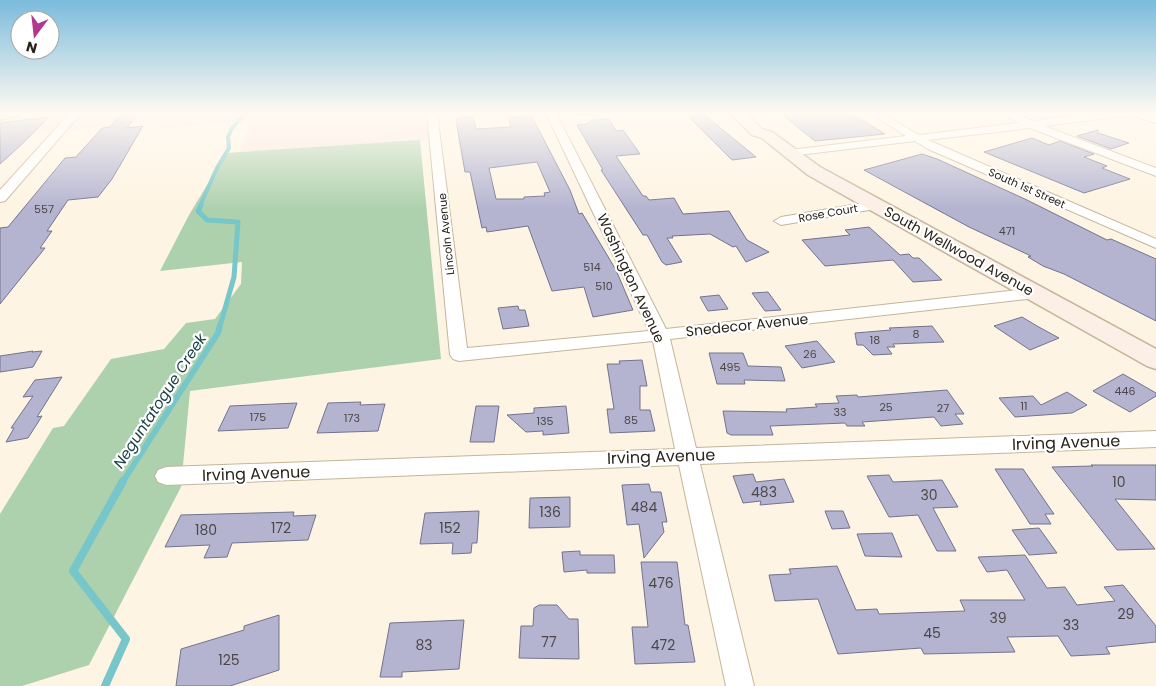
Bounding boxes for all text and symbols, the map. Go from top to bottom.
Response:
north arrow [10,10,60,60]
text: N [24,37,39,59]
street label: South 1st Street [986,164,1068,212]
street label: Lincoln Avenue [434,192,458,276]
street label: Rose Court [797,200,859,226]
house number: 557 [34,201,54,217]
street label: South Wellwood Avenue [881,201,1038,301]
street label: Washington Avenue [592,210,670,346]
house number: 471 [999,223,1015,239]
house number: 514 [583,259,601,275]
house number: 510 [595,278,613,294]
street label: Snedecor Avenue [685,309,810,341]
house number: 8 [913,326,920,342]
water label: Neguntatogue Creek [108,328,212,472]
house number: 18 [870,332,880,348]
house number: 26 [803,346,817,362]
house number: 495 [720,359,740,375]
house number: 446 [1115,383,1135,399]
house number: 11 [1020,398,1028,414]
house number: 25 [879,399,893,415]
house number: 27 [937,400,949,416]
house number: 33 [834,404,846,420]
house number: 175 [250,409,266,425]
house number: 173 [344,410,360,426]
house number: 85 [624,412,638,428]
house number: 135 [537,413,554,429]
street label: Irving Avenue [1012,429,1121,456]
street label: Irving Avenue [607,443,716,470]
street label: Irving Avenue [202,460,311,487]
house number: 10 [1112,472,1126,492]
house number: 483 [751,482,777,502]
house number: 30 [920,485,938,505]
house number: 484 [631,497,657,517]
house number: 136 [539,502,561,522]
house number: 172 [271,518,291,538]
house number: 152 [439,518,461,538]
house number: 180 [195,520,217,540]
house number: 476 [648,573,674,593]
house number: 29 [1118,604,1134,624]
house number: 39 [989,608,1007,628]
house number: 33 [1063,615,1079,635]
house number: 45 [923,623,941,643]
house number: 77 [541,632,557,652]
house number: 83 [415,635,433,655]
house number: 472 [651,635,675,655]
house number: 125 [218,650,240,670]

